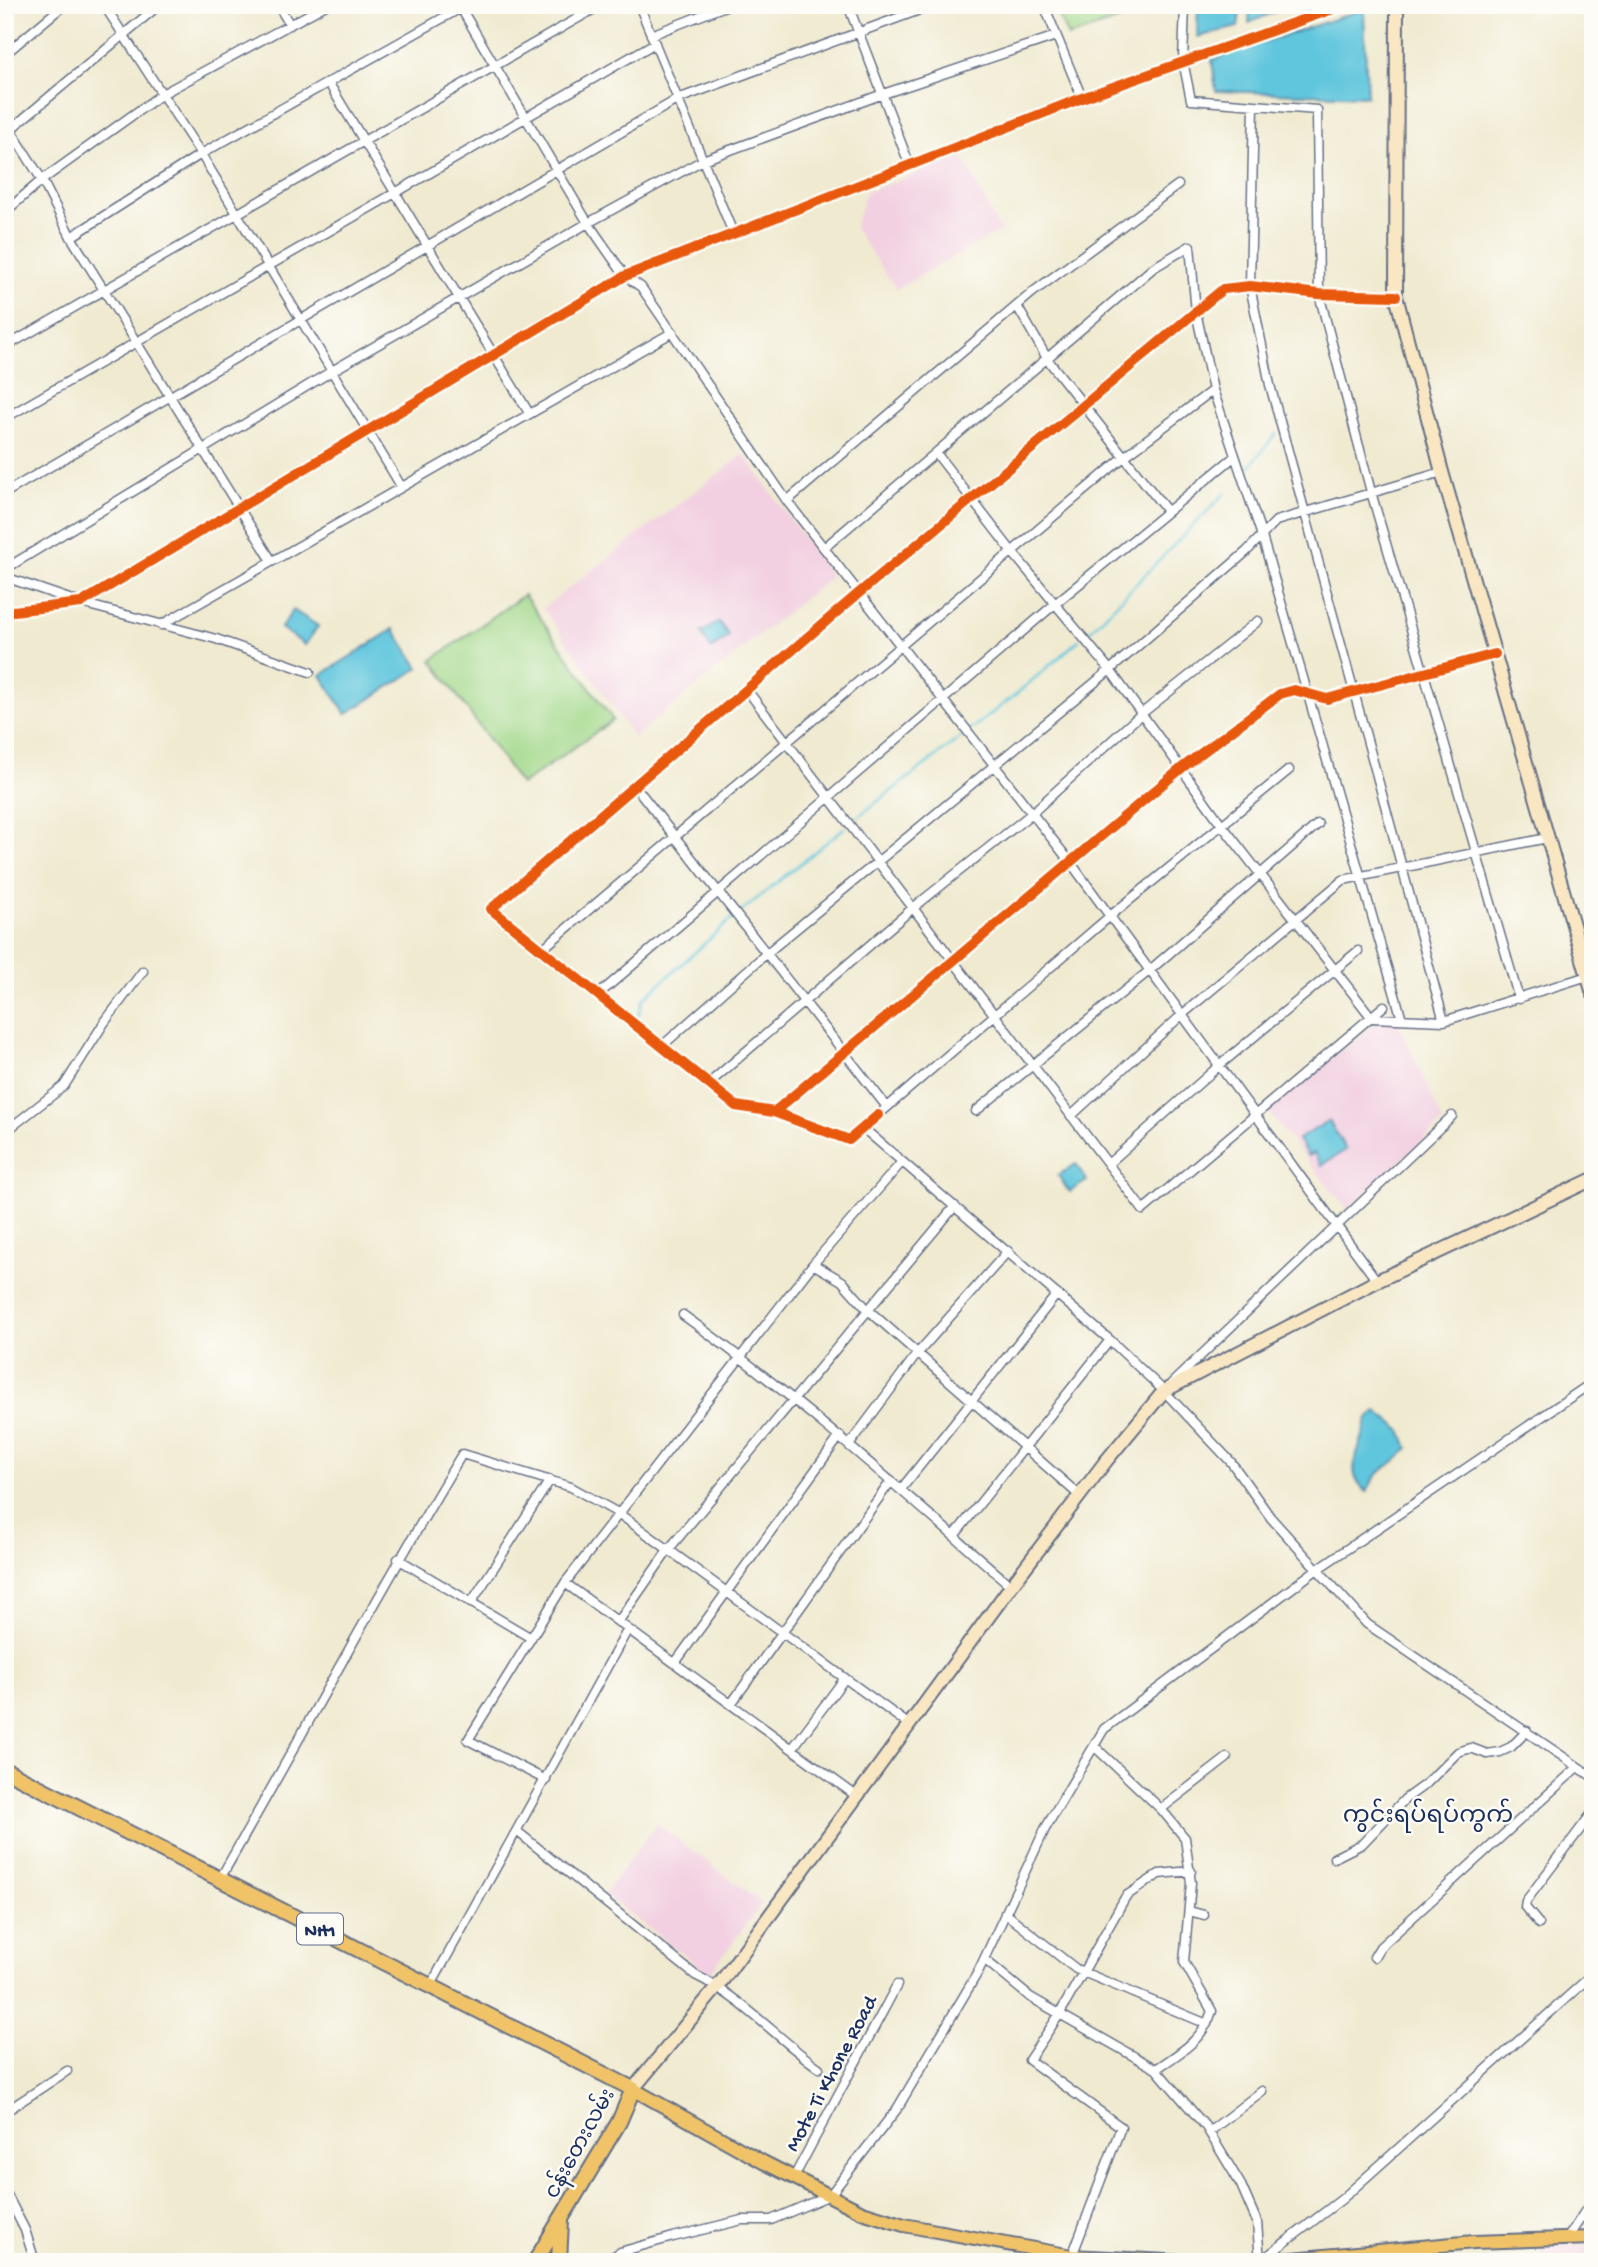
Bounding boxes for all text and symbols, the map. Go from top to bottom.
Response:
district label: ကွင်းရပ်ရပ်ကွက် [1343,1798,1513,1833]
road number: NH1 [297,1913,343,1944]
street label: Mote Ti Khone Road [781,1991,885,2157]
street label: ငန်းတေးလမ်း [535,2082,623,2205]

